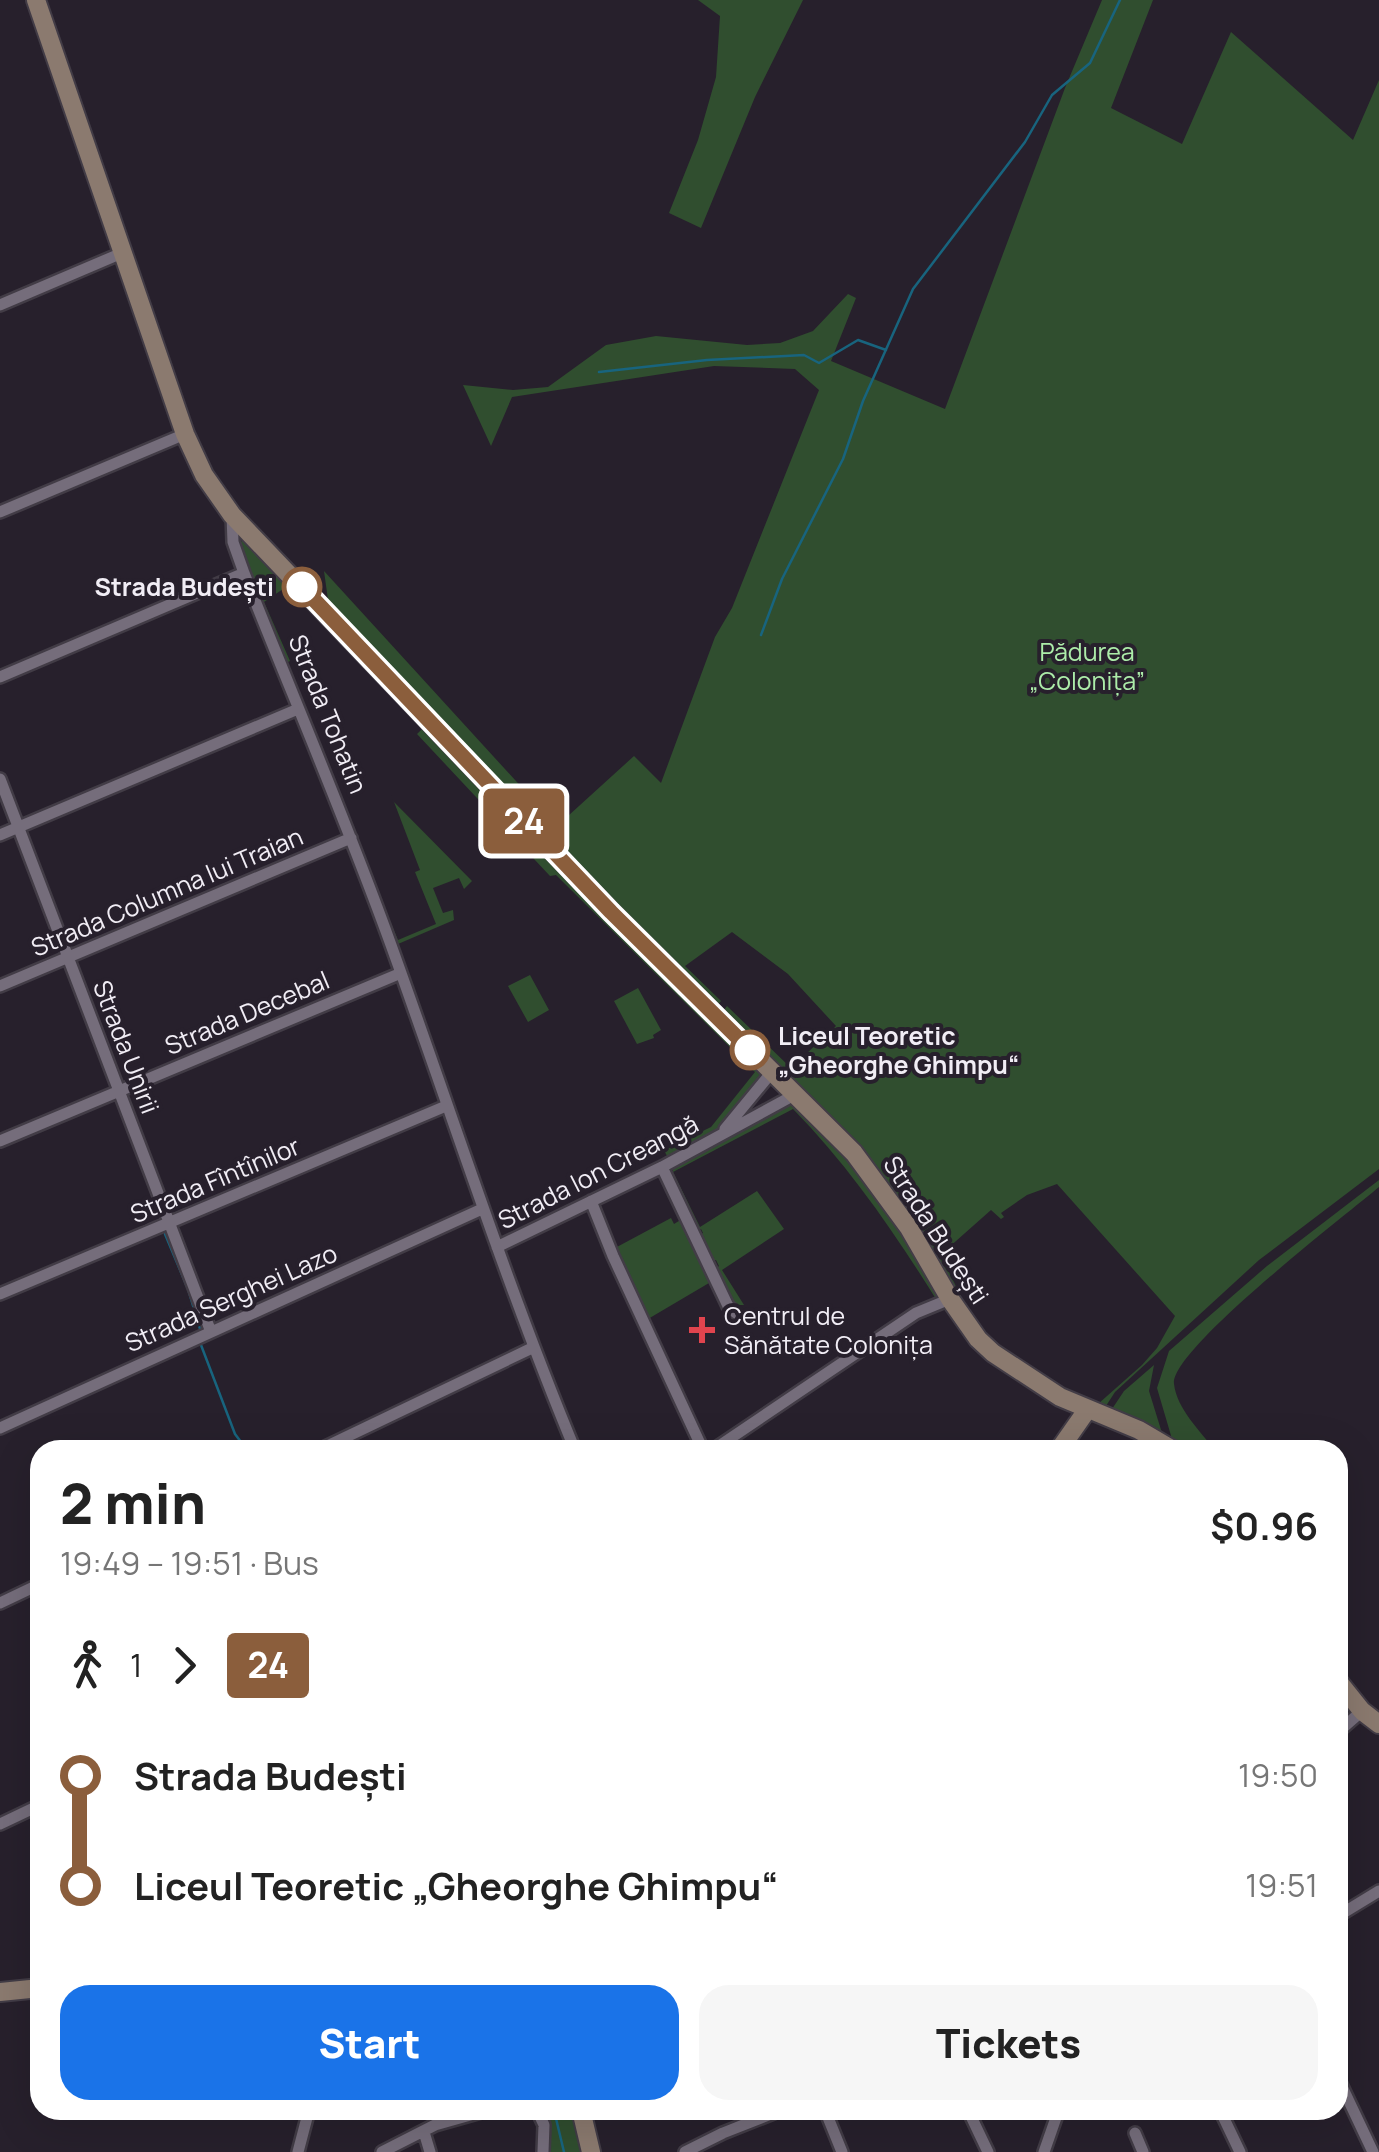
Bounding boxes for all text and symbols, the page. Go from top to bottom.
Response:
marker: Strada Budești [283,568,321,606]
place label: Strada Budești [95,569,274,604]
street label: Strada Tohatin [281,629,376,799]
park label: Pădurea „Colonița” [1029,634,1145,698]
line badge: 24 [479,788,569,854]
text: 24 [503,797,545,845]
street label: Strada Columna lui Traian [26,818,308,965]
street label: Strada Decebal [159,962,334,1063]
street label: Strada Unirii [85,975,168,1119]
place label: Liceul Teoretic „Gheorghe Ghimpu“ [778,1018,1019,1082]
marker: Liceul Teoretic „Gheorghe Ghimpu“ [731,1031,769,1069]
street label: Strada Ion Creangă [492,1106,704,1237]
street label: Strada Fîntînilor [125,1128,305,1231]
street label: Strada Budești [875,1149,997,1311]
street label: Strada Serghei Lazo [119,1235,342,1360]
place label: Centrul de Sănătate Colonița [724,1298,933,1362]
marker: Centrul de Sănătate Colonița [689,1317,715,1343]
text: 2 min [60,1465,206,1541]
text: $0.96 [1210,1499,1318,1551]
text: 19:49 – 19:51 · Bus [60,1541,319,1585]
icon: walk [60,1638,115,1693]
icon: forward [157,1638,212,1693]
text: 24 [247,1641,289,1689]
text: 1 [130,1643,142,1687]
text: Strada Budești [134,1749,407,1801]
text: 19:50 [1238,1753,1318,1797]
text: Liceul Teoretic „Gheorghe Ghimpu“ [134,1859,778,1911]
text: 19:51 [1245,1863,1318,1907]
button: Start [60,1985,679,2100]
button: Tickets [699,1985,1318,2100]

